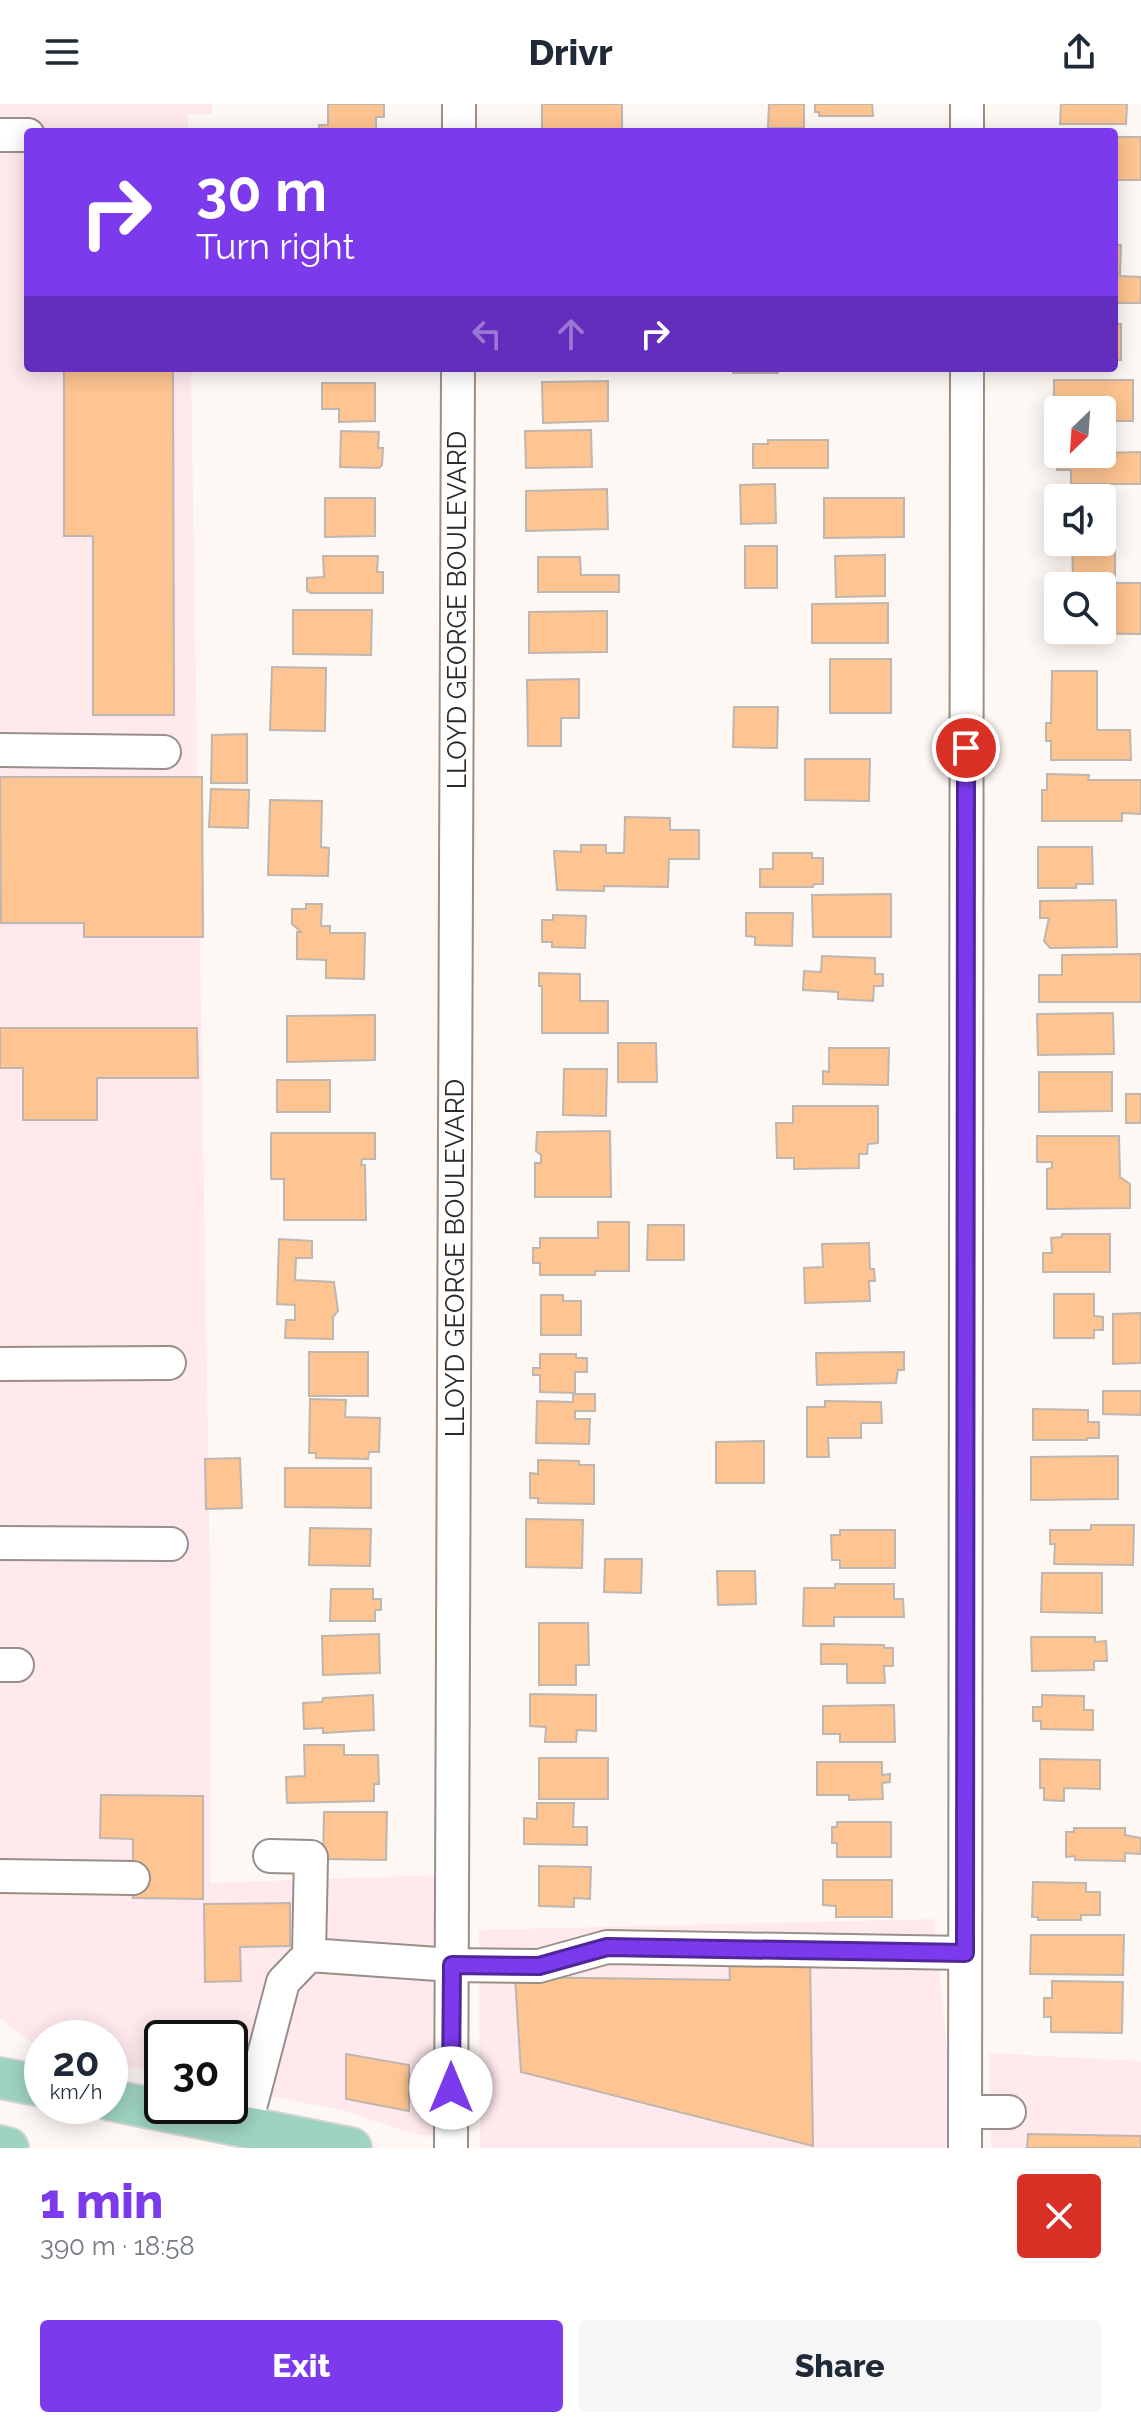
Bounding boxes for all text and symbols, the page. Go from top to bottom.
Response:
icon: menu [40,30,84,74]
icon: share [1057,30,1101,74]
text: Drivr [528,31,613,73]
text: 30 m [196,158,327,224]
icon: right [64,160,168,264]
text: Turn right [196,225,355,267]
icon: left [465,312,509,356]
icon: ahead [549,312,593,356]
icon: right [633,312,677,356]
north arrow [1044,396,1116,468]
map controls [1044,396,1116,644]
street label: LLOYD GEORGE BOULEVARD [442,431,472,789]
button: sound [1044,484,1116,556]
button: search [1044,572,1116,644]
pin [932,714,1000,782]
icon: arrive [944,726,988,770]
street label: LLOYD GEORGE BOULEVARD [440,1079,470,1437]
speed limit sign: 30 [144,2020,248,2124]
text: 20 [52,2038,100,2085]
position arrow [409,2046,493,2130]
text: km/h [50,2080,102,2104]
text: 1 min [40,2173,163,2229]
button: close [1017,2174,1101,2258]
text: 390 m · 18:58 [40,2231,195,2261]
button: Exit [40,2320,563,2412]
button: Share [579,2320,1101,2412]

